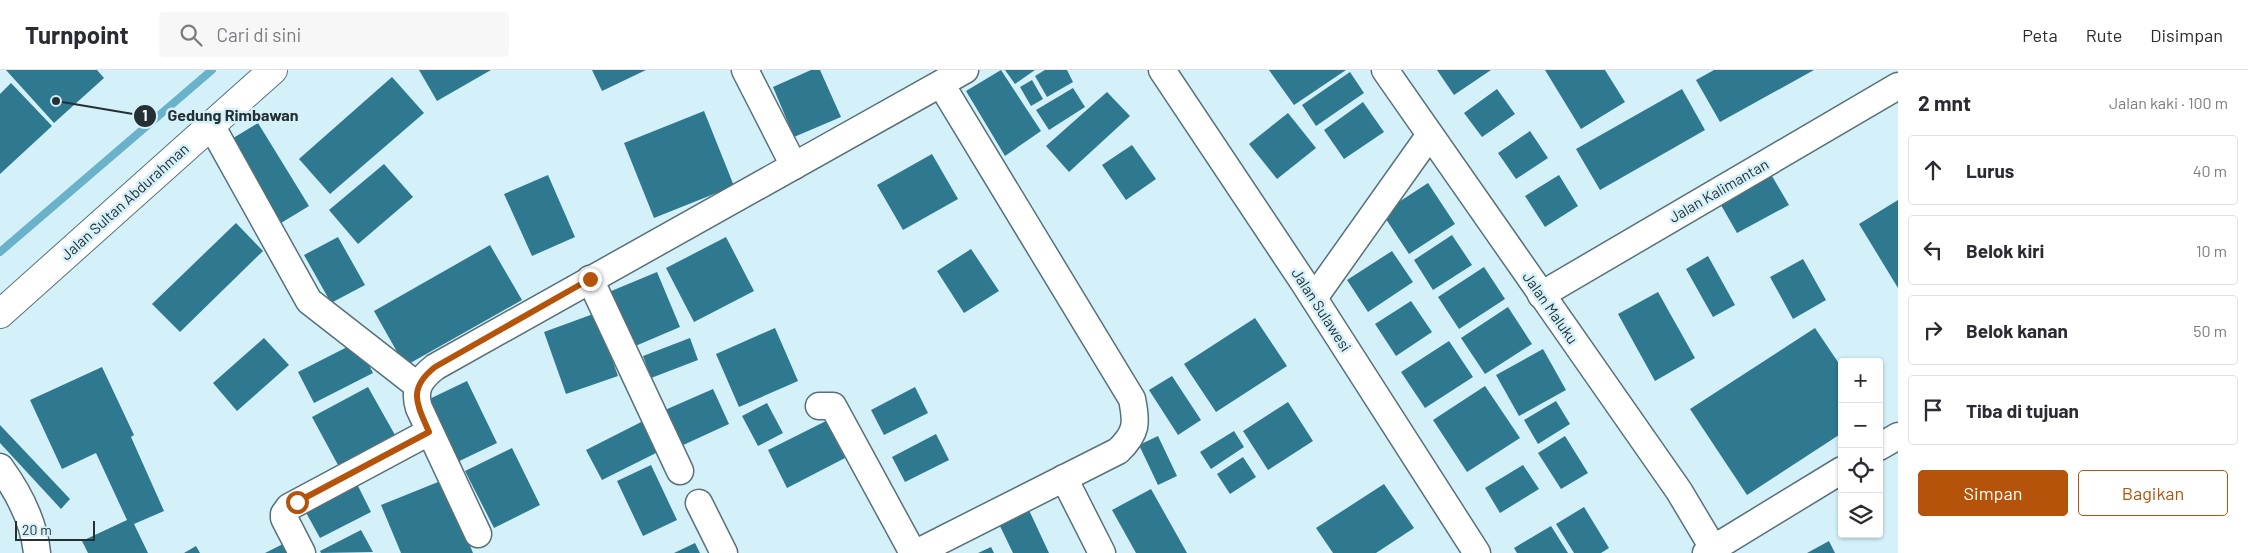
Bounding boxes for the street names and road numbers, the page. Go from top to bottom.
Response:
street label: Jalan Sultan Abdurahman [57,139,192,263]
street label: Jalan Kalimantan [1666,154,1771,226]
street label: Jalan Sulawesi [1288,264,1355,355]
street label: Jalan Maluku [1519,268,1582,347]

